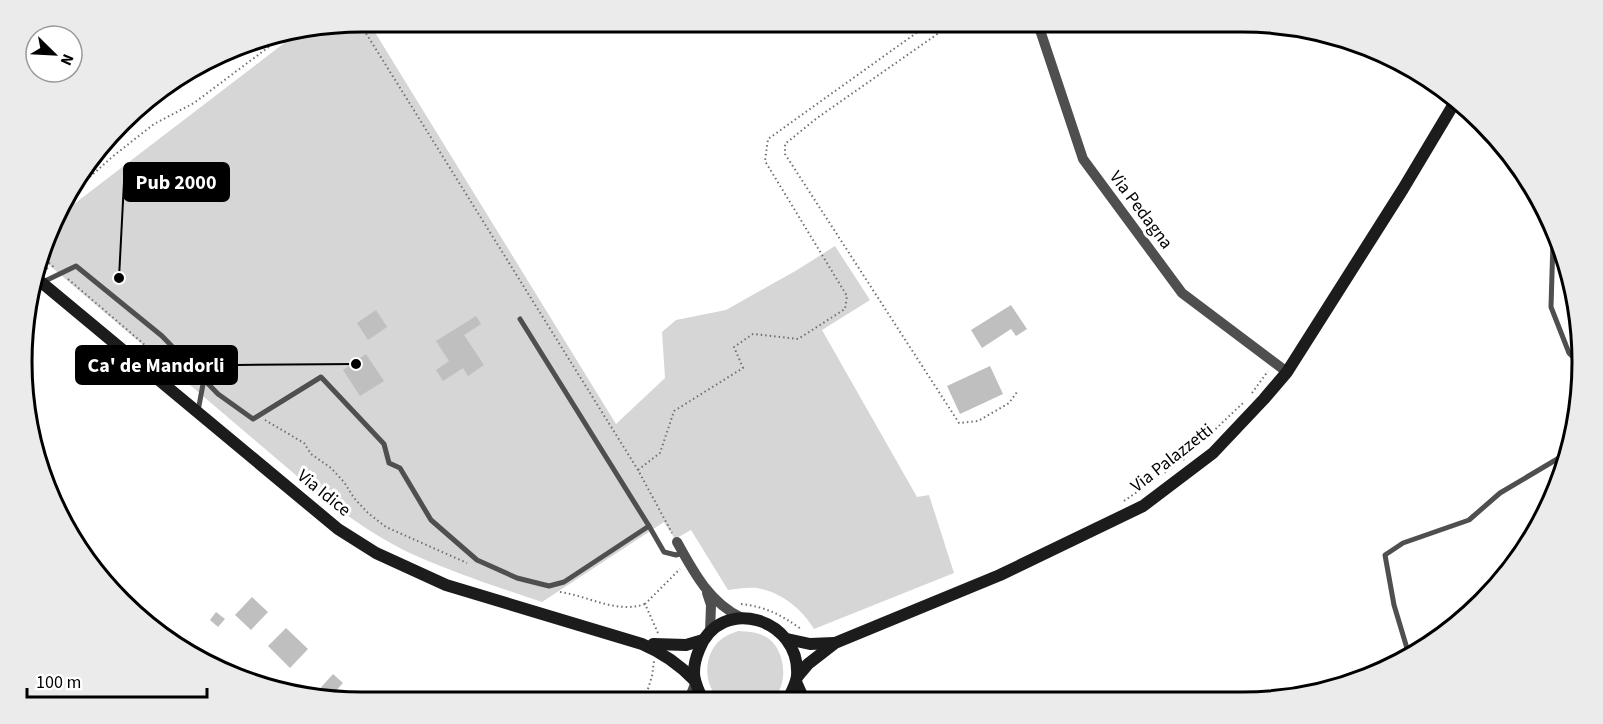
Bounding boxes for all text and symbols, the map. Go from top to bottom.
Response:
north arrow [24,24,84,84]
text: N [55,50,79,69]
callout: Pub 2000 [124,163,229,201]
street label: Via Pedagna [1103,166,1179,254]
text: Pub 2000 [136,169,216,197]
callout: Ca' de Mandorli [76,346,237,384]
text: Ca' de Mandorli [88,352,224,380]
street label: Via Palazzetti [1125,418,1219,498]
street label: Via Idice [292,464,356,522]
scale bar [27,661,207,699]
text: 100 m [36,670,81,695]

